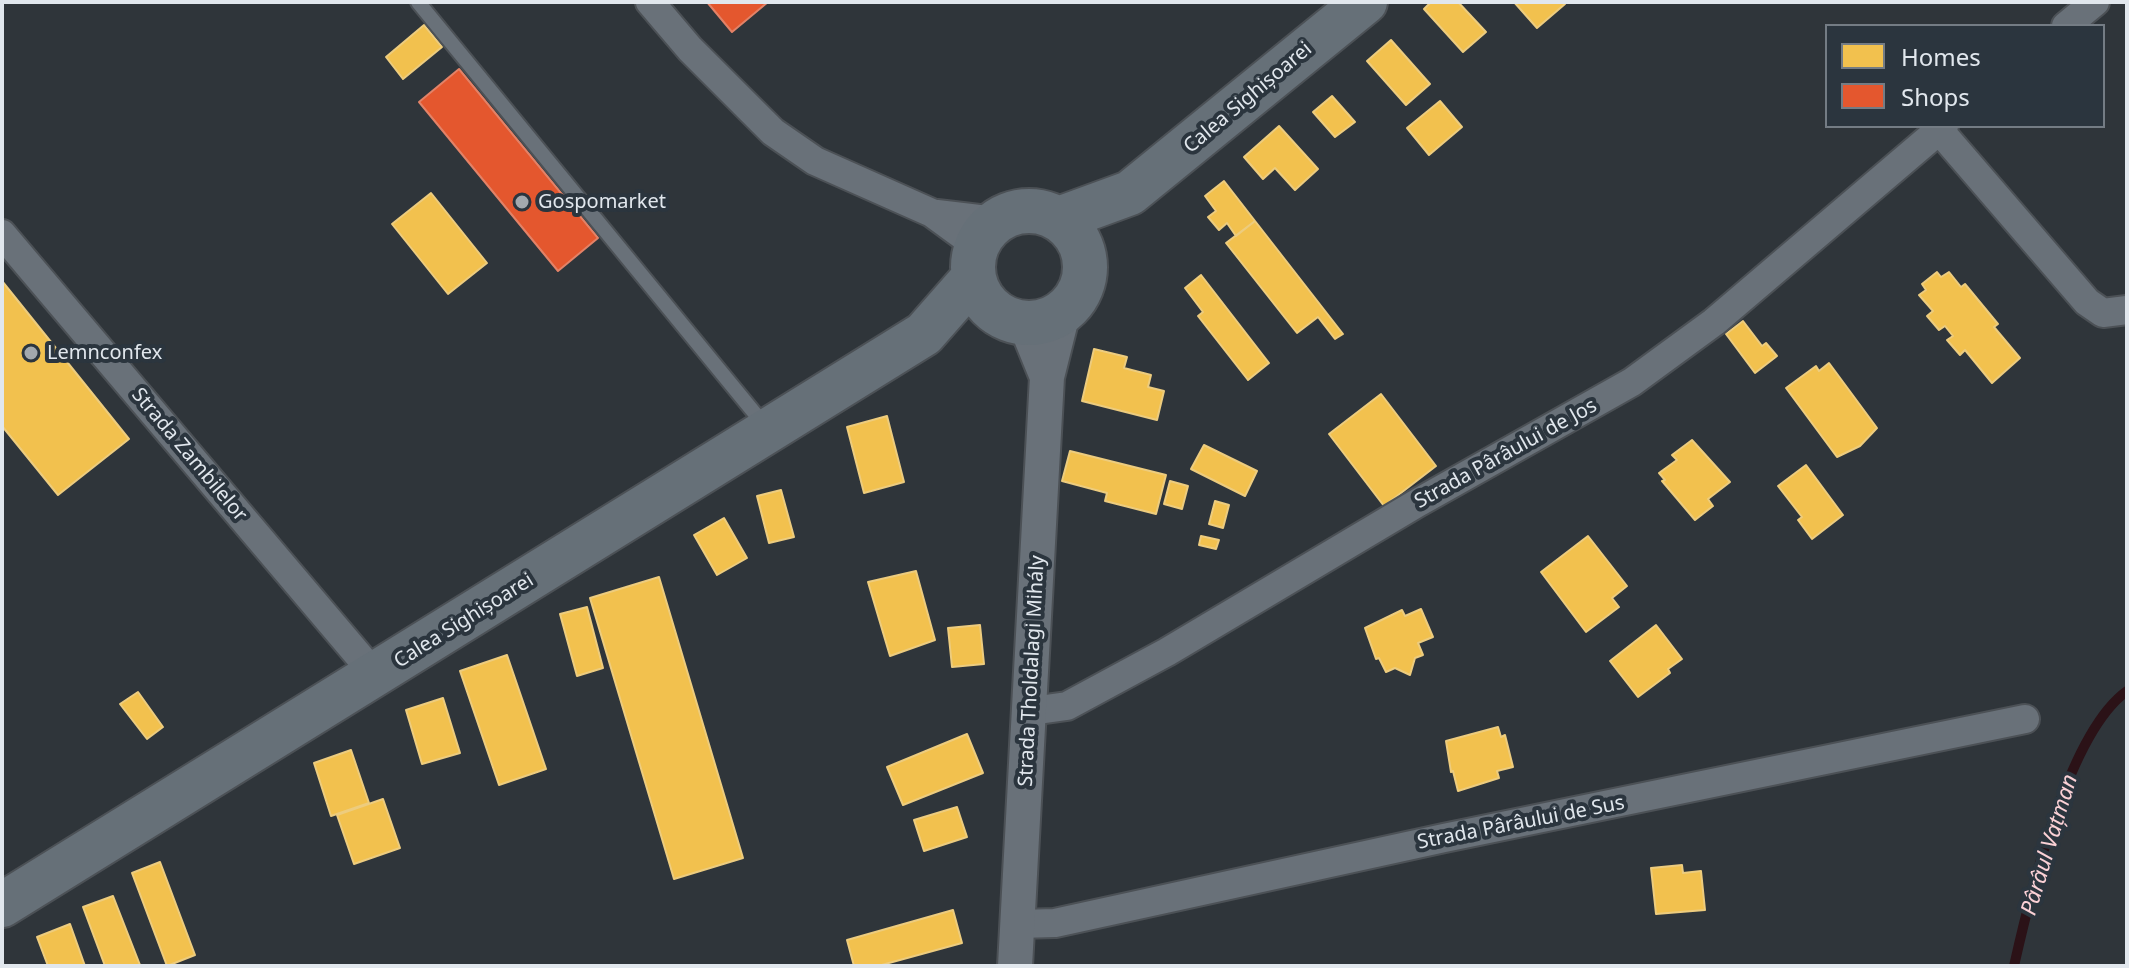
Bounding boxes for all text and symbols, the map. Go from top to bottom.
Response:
legend [1825,24,2105,128]
street label: Calea Sighișoarei [1179,37,1317,159]
text: Homes [1901,40,1981,73]
text: Shops [1901,80,1970,113]
place label: Gospomarket [538,190,666,214]
marker: Gospomarket [513,193,531,211]
place label: Lemnconfex [47,341,162,365]
marker: Lemnconfex [22,344,40,362]
street label: Strada Zambilelor [126,383,252,527]
street label: Strada Pârâului de Jos [1411,394,1601,514]
street label: Strada Tholdalagi Mihály [1014,555,1050,787]
street label: Calea Sighișoarei [390,568,538,674]
water label: Pârâul Vațman [2016,771,2084,919]
street label: Strada Pârâului de Sus [1415,791,1627,855]

